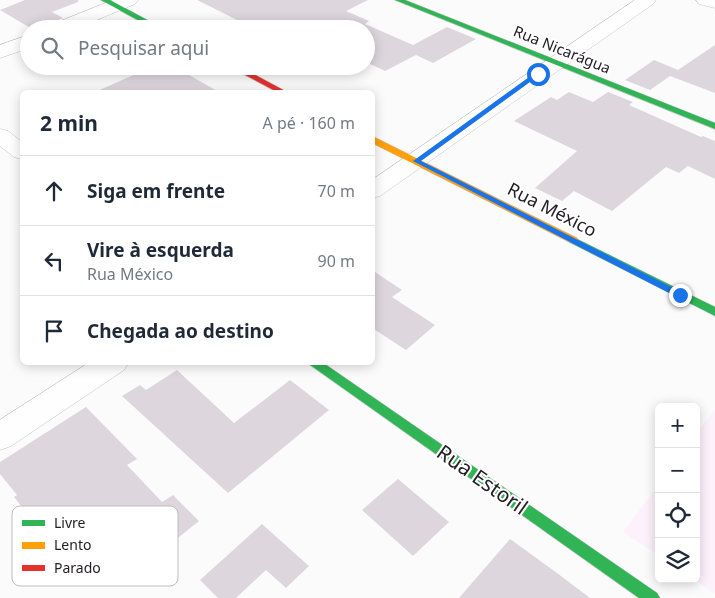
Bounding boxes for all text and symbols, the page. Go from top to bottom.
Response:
search box [20,20,375,75]
street label: Rua Nicarágua [511,21,614,78]
icon: search [38,34,66,62]
text: Pesquisar aqui [78,35,209,61]
route start [527,63,550,86]
text: 2 min [40,109,98,137]
text: A pé · 160 m [263,112,355,134]
street label: Rua México [504,176,601,242]
icon: ahead [40,177,68,205]
text: Siga em frente [87,178,225,204]
text: 70 m [318,180,355,202]
text: Vire à esquerda [87,237,234,263]
icon: left [40,247,68,275]
text: 90 m [318,250,355,272]
text: Rua México [87,263,173,285]
route end [669,284,692,307]
icon: arrive [40,317,68,345]
text: Chegada ao destino [87,318,274,344]
map controls [655,403,700,583]
button: + [655,403,700,448]
street label: Rua Estoril [432,438,534,521]
button: − [655,448,700,493]
button: locate [655,493,700,538]
legend [12,506,178,586]
text: Livre [54,513,86,532]
text: Lento [54,535,91,554]
button: layers [655,538,700,583]
text: Parado [54,558,101,577]

